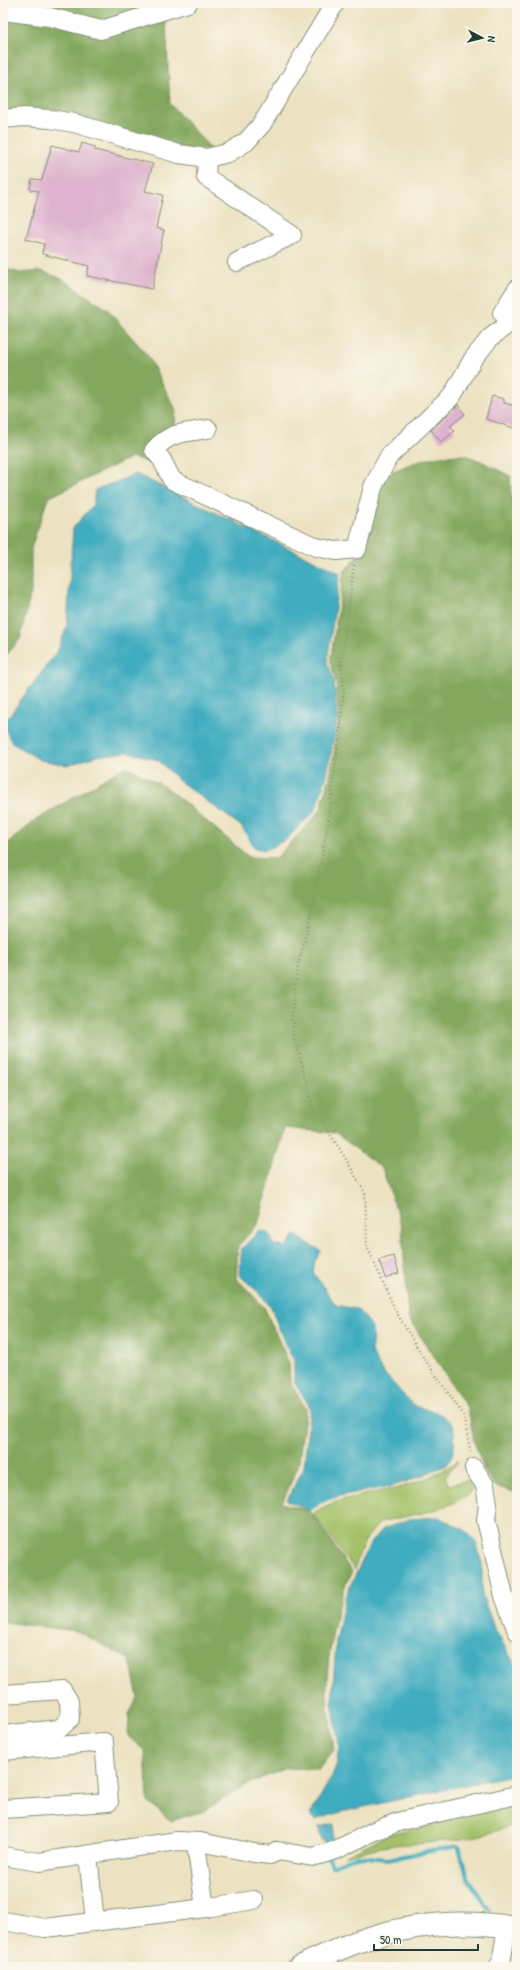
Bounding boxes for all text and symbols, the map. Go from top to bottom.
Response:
north arrow [462,18,502,58]
text: N [485,35,499,43]
scale bar [374,1926,478,1952]
text: 50 m [380,1931,401,1948]

